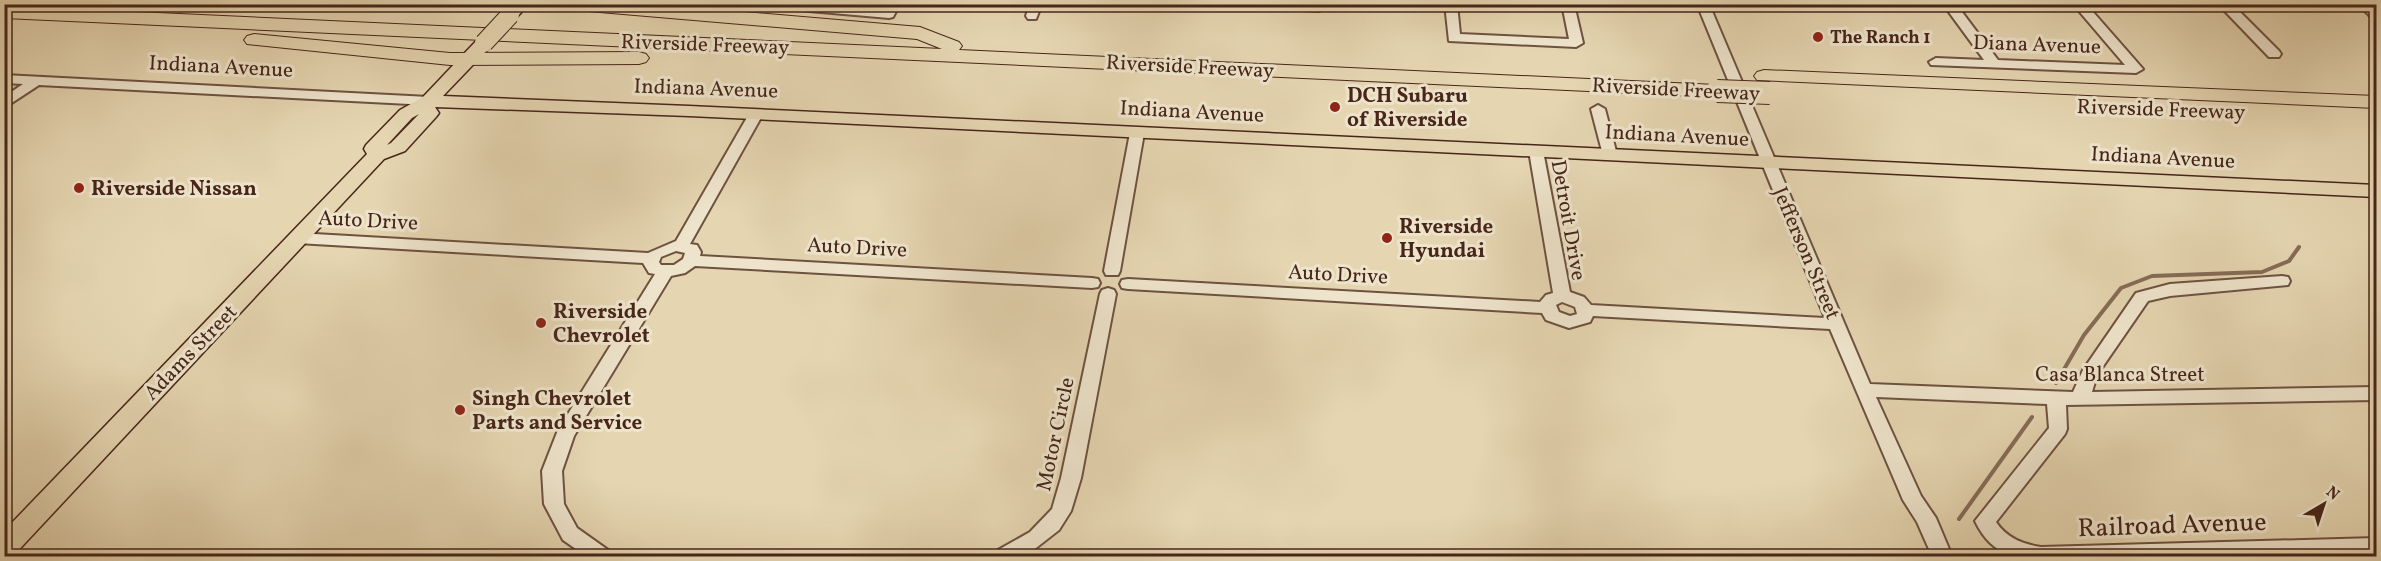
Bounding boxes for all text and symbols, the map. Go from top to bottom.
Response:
place label: The Ranch 1 [1830,26,1930,51]
street label: Riverside Freeway [620,28,790,63]
street label: Diana Avenue [1972,29,2101,62]
marker: The Ranch 1 [1811,30,1825,44]
street label: Indiana Avenue [148,49,294,86]
street label: Riverside Freeway [1105,49,1276,86]
street label: Indiana Avenue [633,72,779,107]
street label: Riverside Freeway [1591,72,1762,109]
place label: DCH Subaru of Riverside [1347,82,1468,135]
street label: Riverside Freeway [2076,93,2246,128]
street label: Indiana Avenue [1119,94,1265,131]
marker: DCH Subaru of Riverside [1328,100,1342,114]
street label: Indiana Avenue [1604,118,1750,155]
street label: Indiana Avenue [2090,140,2236,177]
street label: Detroit Drive [1543,158,1592,283]
place label: Riverside Nissan [91,175,257,204]
marker: Riverside Nissan [72,181,86,195]
street label: Jefferson Street [1765,183,1847,324]
street label: Auto Drive [317,204,419,239]
place label: Riverside Hyundai [1399,213,1493,266]
street label: Auto Drive [806,231,908,266]
marker: Riverside Hyundai [1380,231,1394,245]
street label: Auto Drive [1287,258,1389,293]
place label: Riverside Chevrolet [553,298,650,351]
street label: Adams Street [138,299,244,408]
marker: Riverside Chevrolet [534,316,548,330]
street label: Casa Blanca Street [2035,361,2205,390]
street label: Motor Circle [1030,375,1083,494]
place label: Singh Chevrolet Parts and Service [472,385,642,438]
marker: Singh Chevrolet Parts and Service [453,403,467,417]
north arrow [2294,474,2354,534]
text: N [2321,482,2344,506]
street label: Railroad Avenue [2077,505,2267,547]

